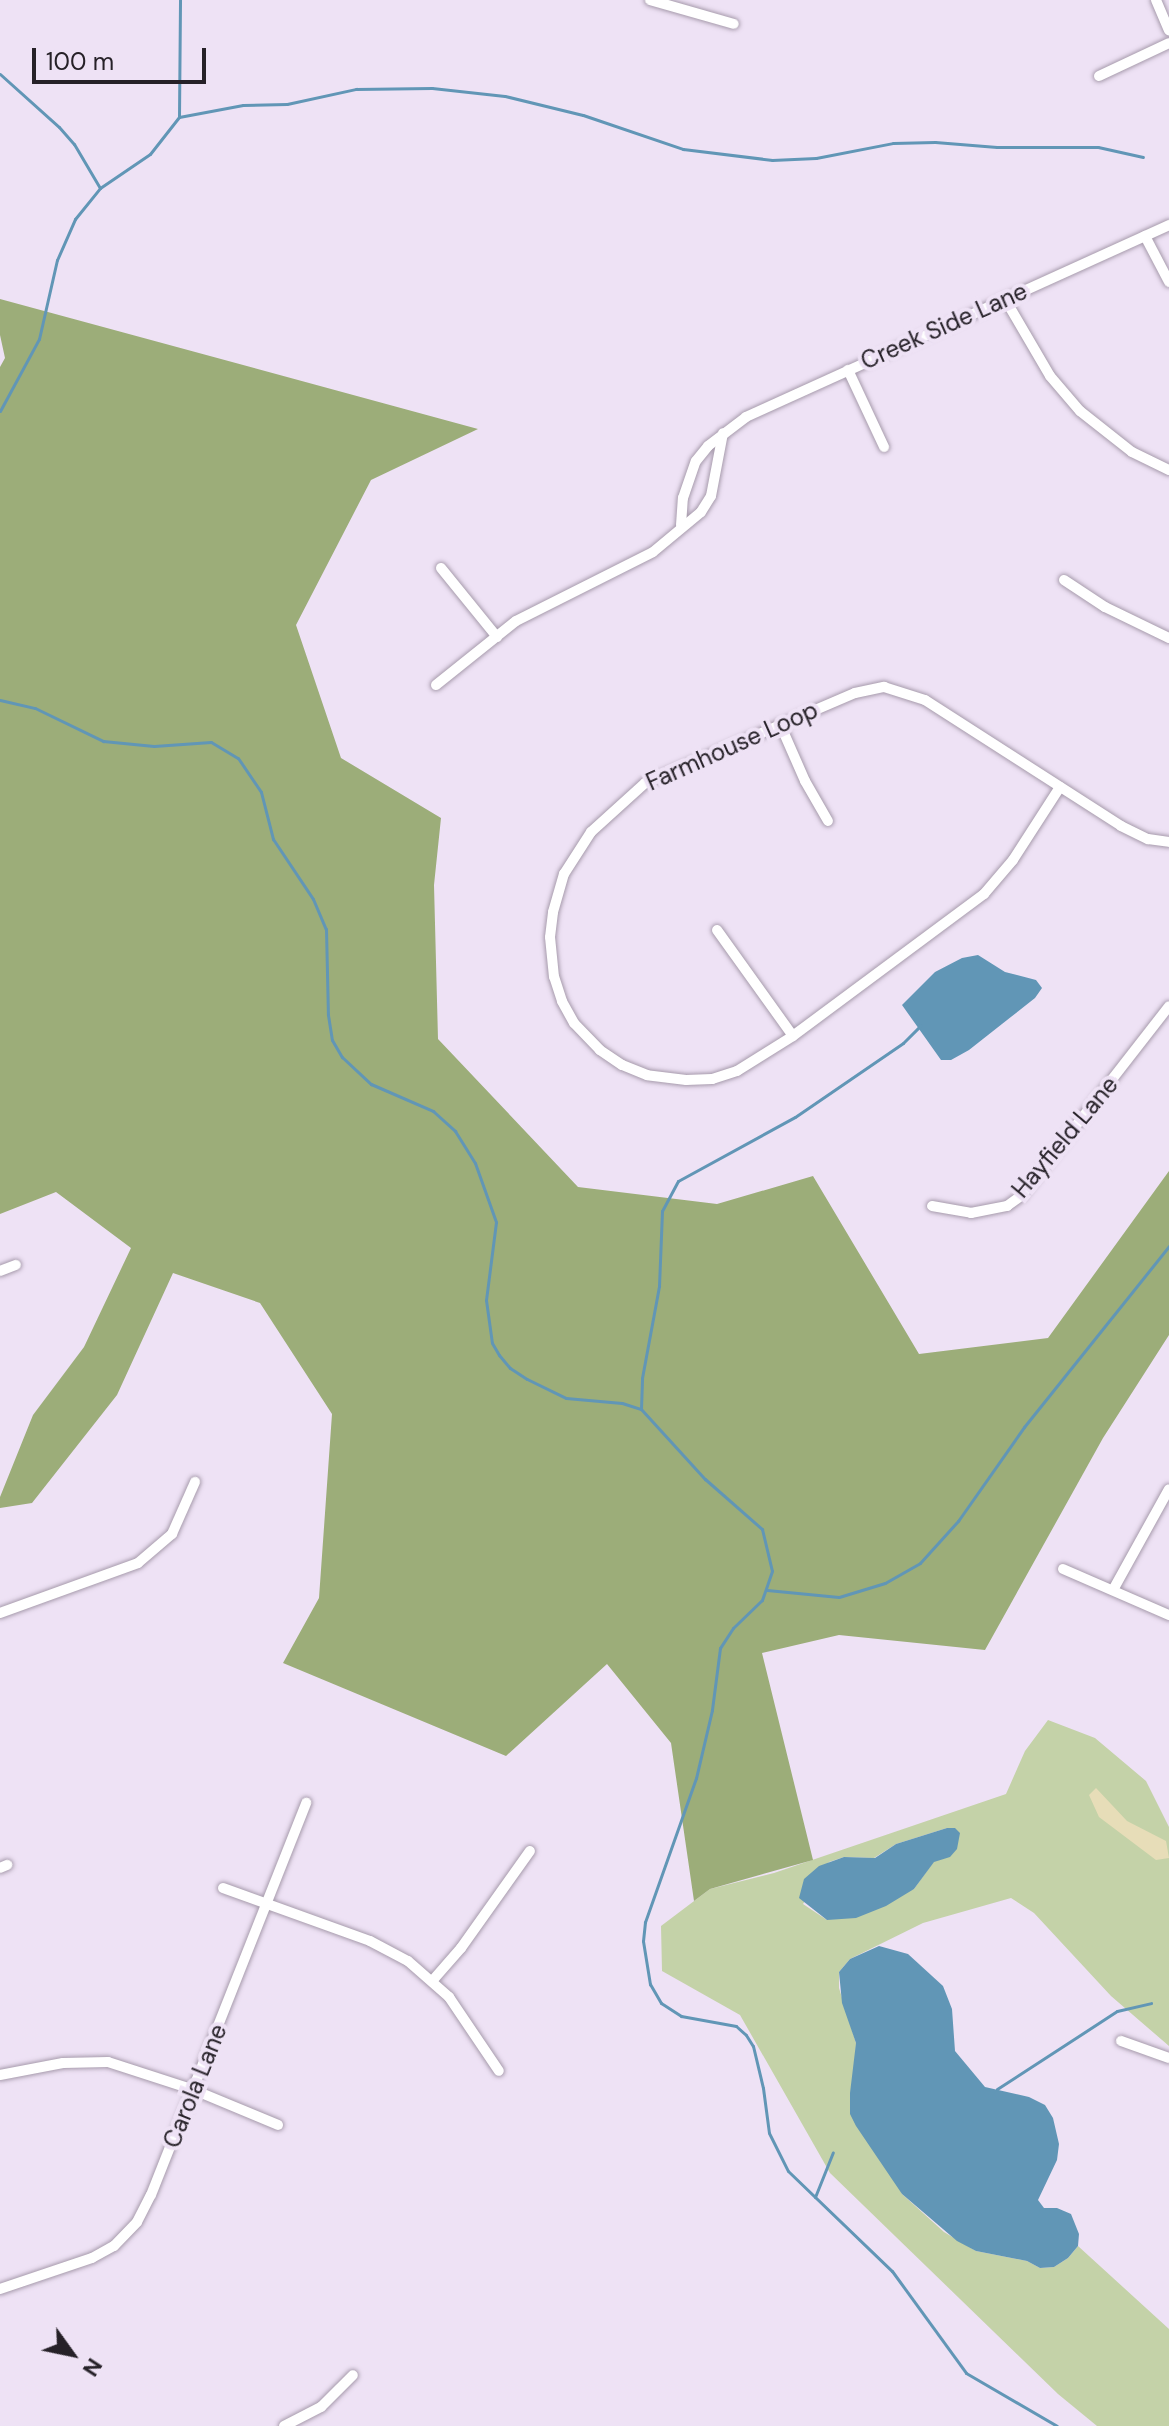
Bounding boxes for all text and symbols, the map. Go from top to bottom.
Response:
scale bar [36,32,210,82]
text: 100 m [46,46,114,77]
street label: Creek Side Lane [856,276,1032,376]
street label: Farmhouse Loop [642,695,822,797]
street label: Hayfield Lane [1006,1071,1124,1203]
street label: Carola Lane [157,2020,233,2152]
north arrow [32,2314,112,2394]
text: N [76,2353,109,2382]

